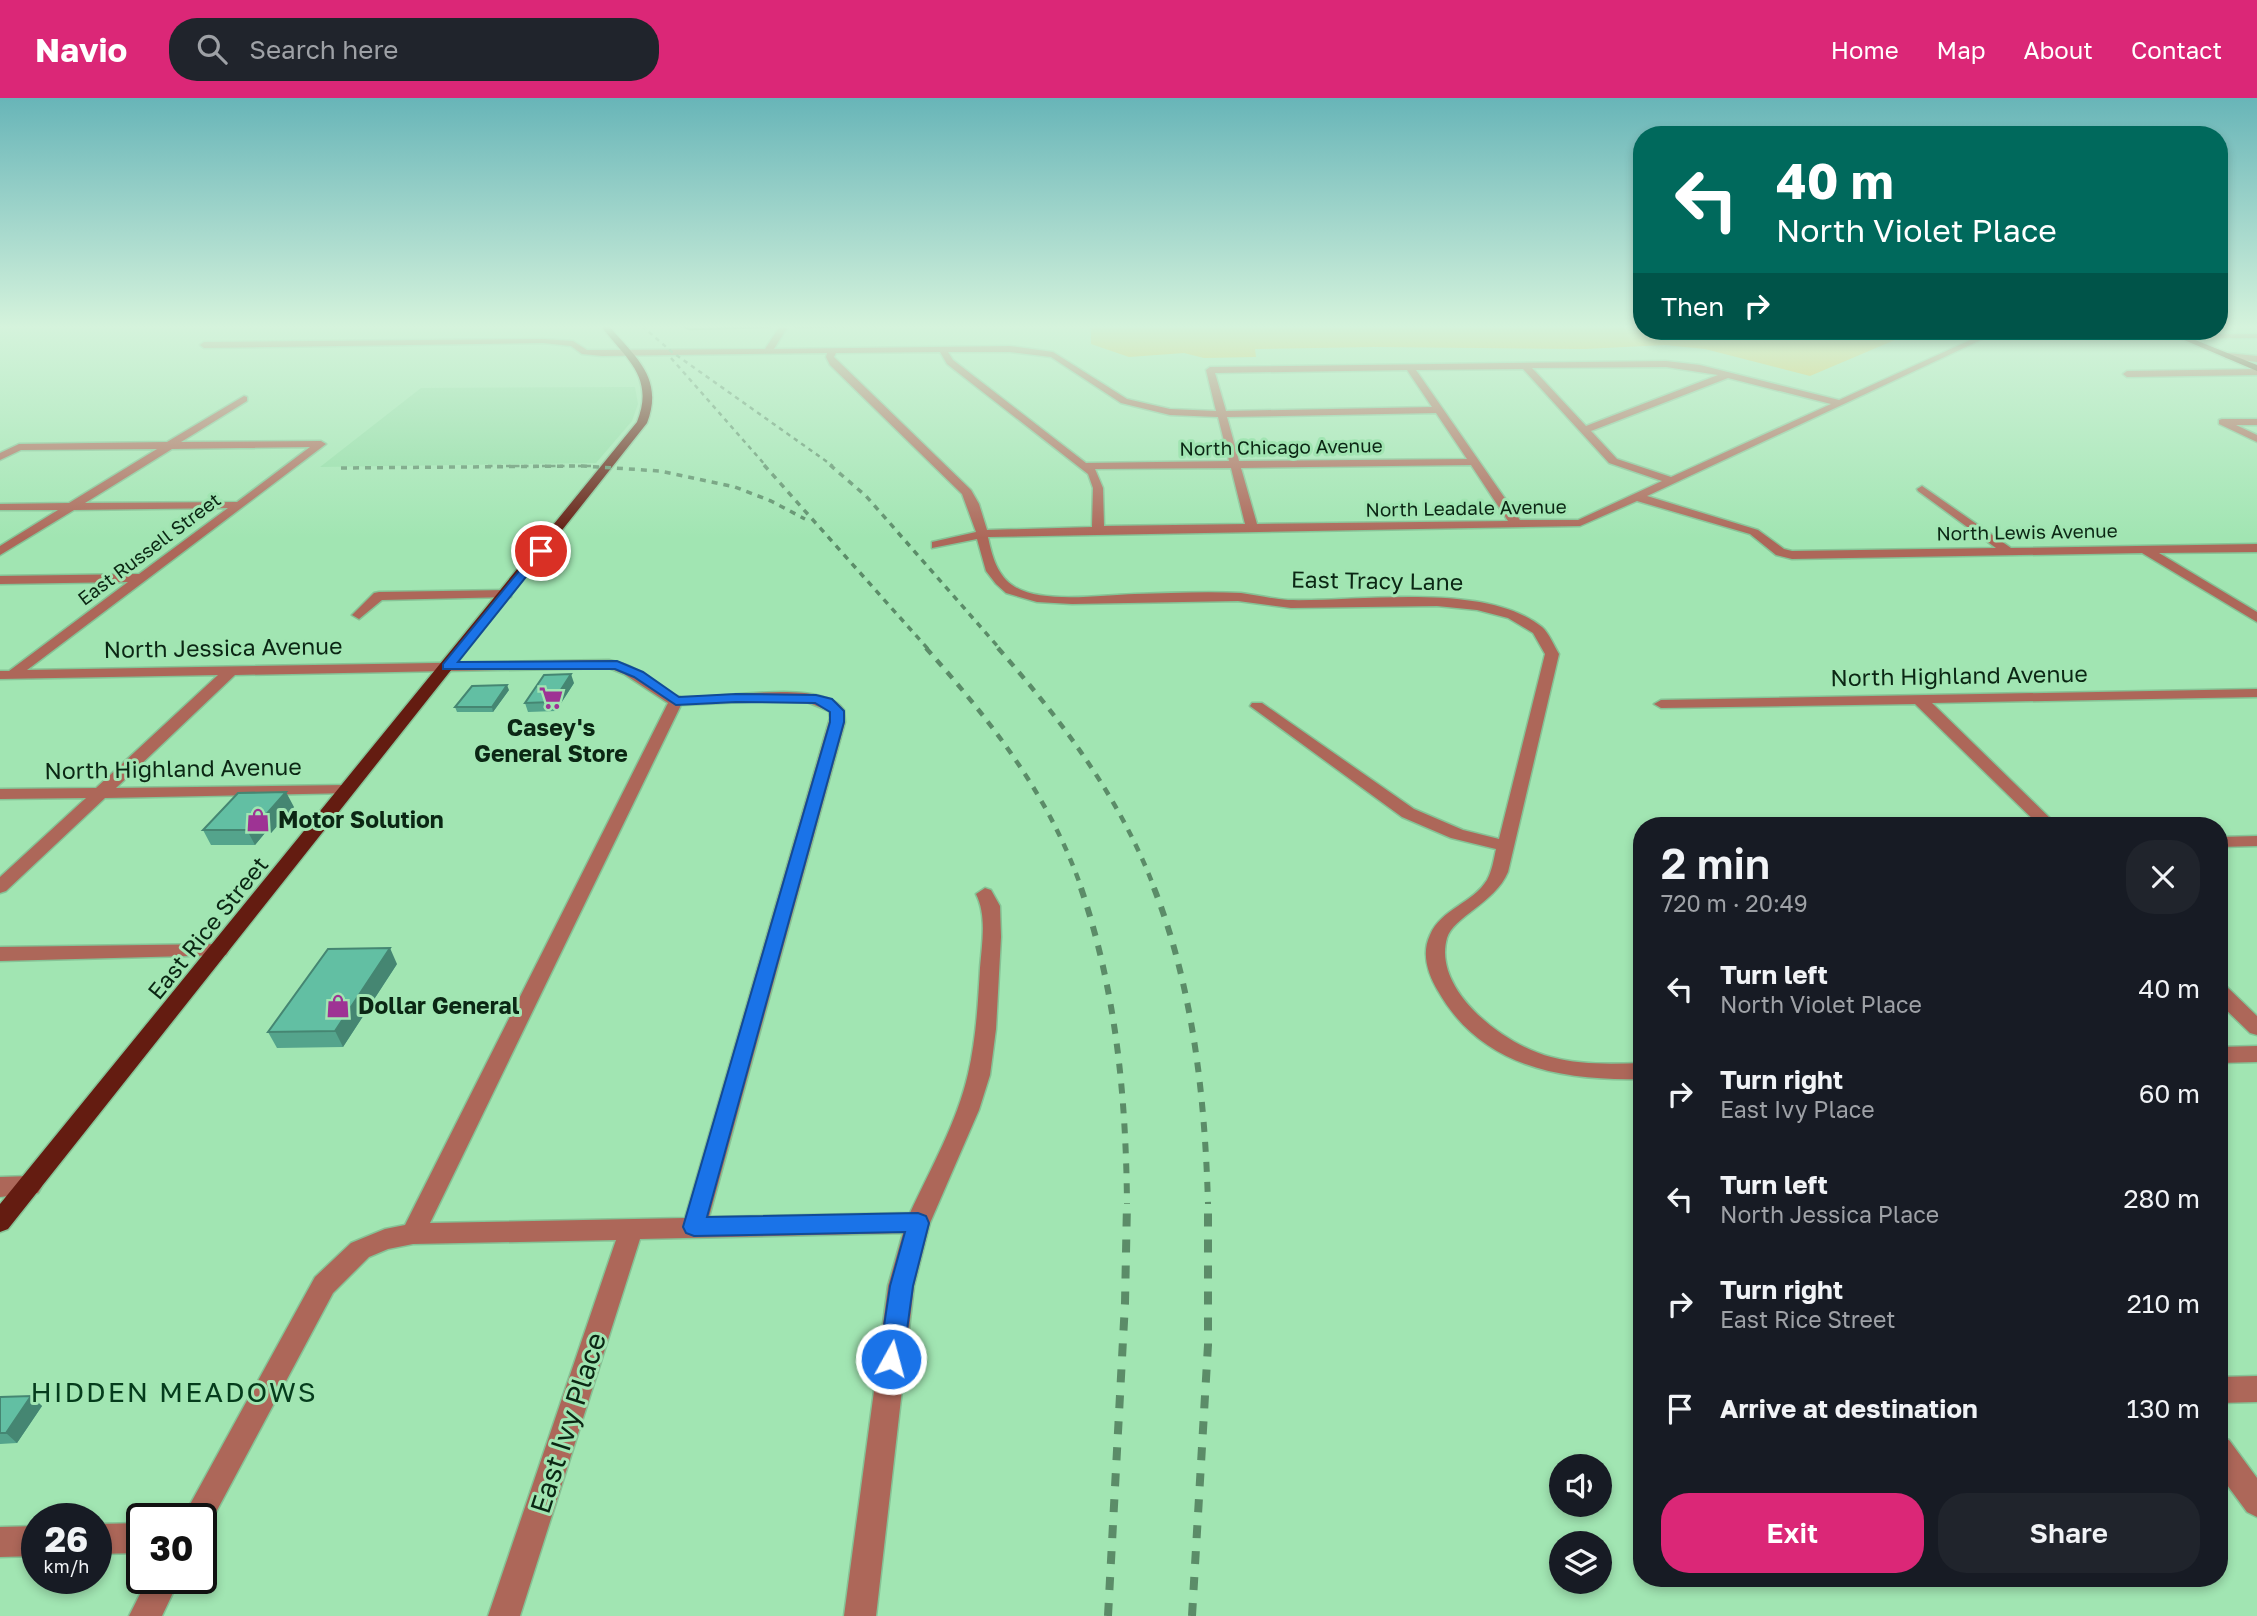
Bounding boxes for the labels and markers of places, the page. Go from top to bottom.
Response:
pin [511,521,571,581]
supermarket icon: Casey's General Store [537,684,565,712]
place label: Casey's General Store [474,713,628,767]
place label: Motor Solution [278,805,444,833]
shop icon: Motor Solution [244,806,272,834]
place label: Dollar General [358,991,520,1019]
shop icon: Dollar General [324,992,352,1020]

